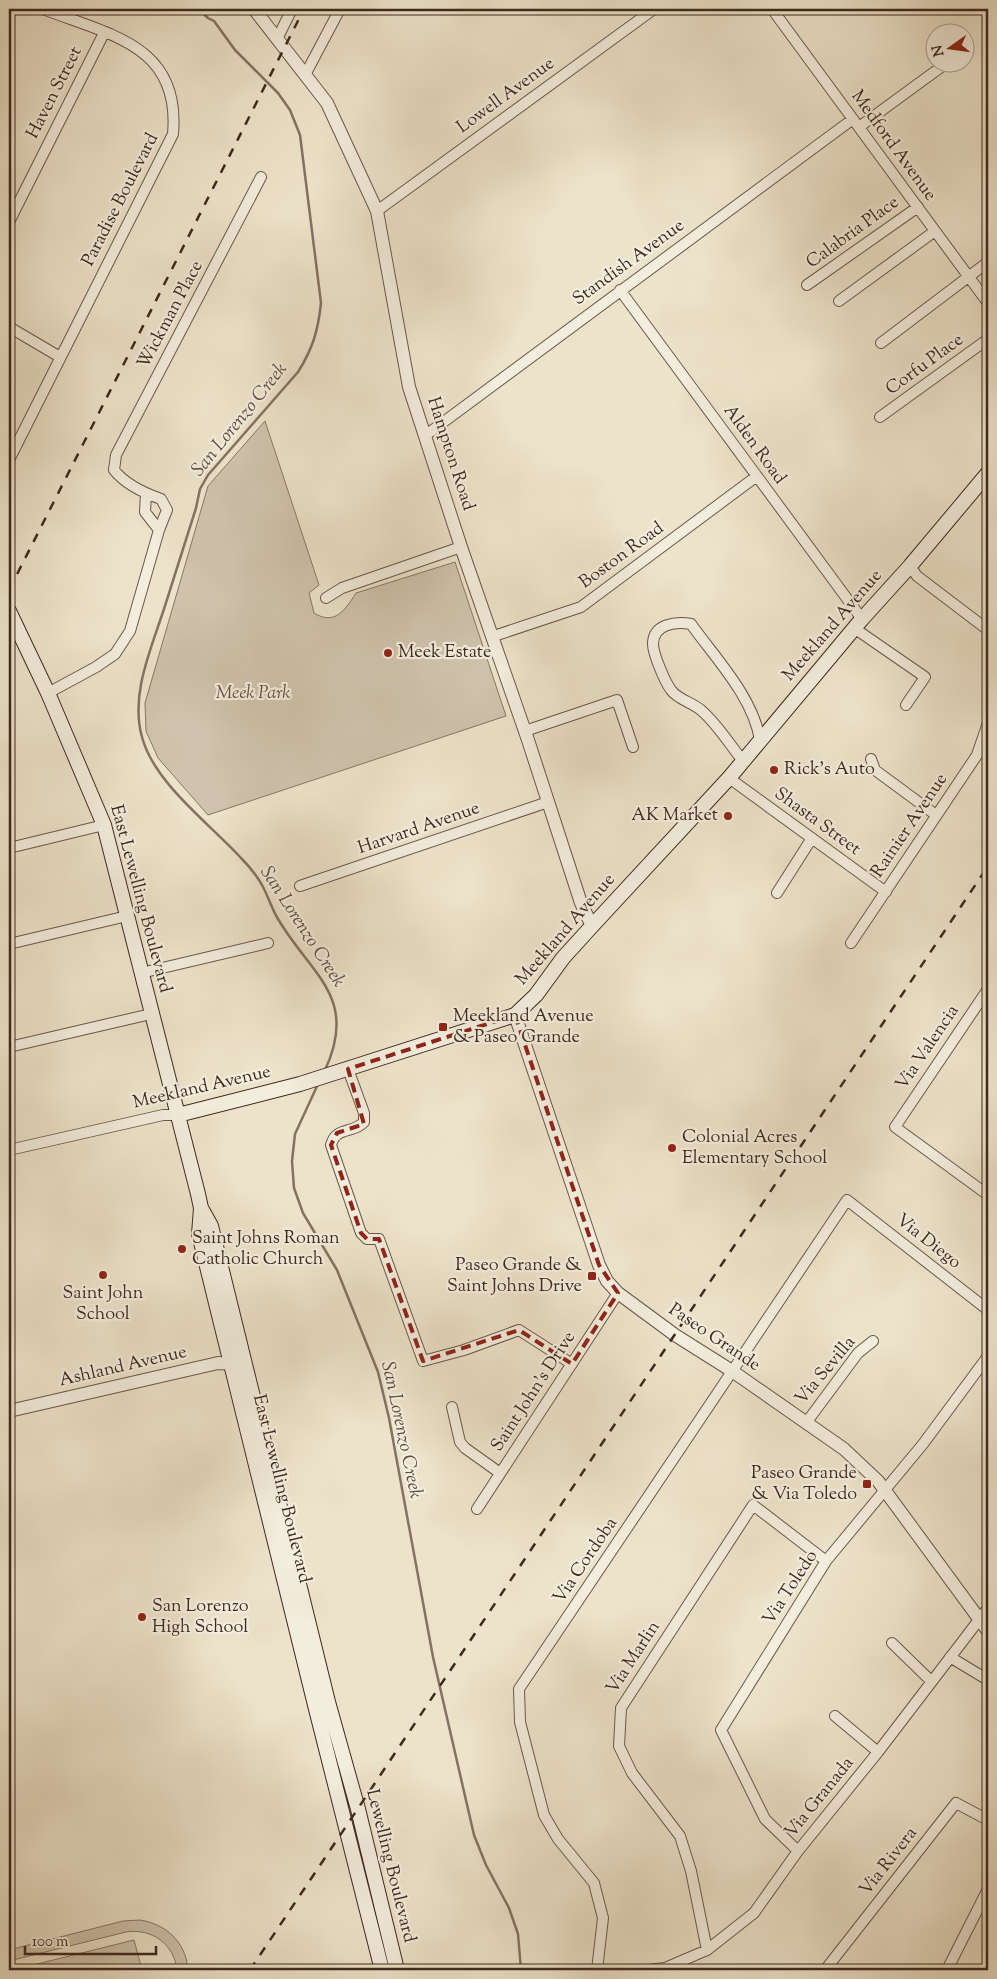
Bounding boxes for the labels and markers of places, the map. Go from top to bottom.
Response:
place label: Meek Estate [398,640,491,666]
marker: Meek Estate [382,647,394,659]
place label: Rick's Auto [784,757,875,783]
marker: Rick's Auto [768,764,780,776]
place label: AK Market [631,803,718,829]
marker: AK Market [722,810,734,822]
place label: Meekland Avenue & Paseo Grande [453,1004,594,1051]
marker: Meekland Avenue & Paseo Grande [437,1021,449,1033]
place label: Colonial Acres Elementary School [682,1125,827,1172]
marker: Colonial Acres Elementary School [666,1142,678,1154]
place label: Saint Johns Roman Catholic Church [192,1226,340,1273]
marker: Saint Johns Roman Catholic Church [176,1243,188,1255]
place label: Paseo Grande & Saint Johns Drive [447,1253,582,1300]
marker: Saint John School [97,1269,109,1281]
marker: Paseo Grande & Saint Johns Drive [586,1270,598,1282]
place label: Saint John School [63,1281,144,1328]
place label: Paseo Grande & Via Toledo [751,1461,857,1508]
marker: Paseo Grande & Via Toledo [861,1478,873,1490]
place label: San Lorenzo High School [152,1594,249,1641]
marker: San Lorenzo High School [136,1611,148,1623]

